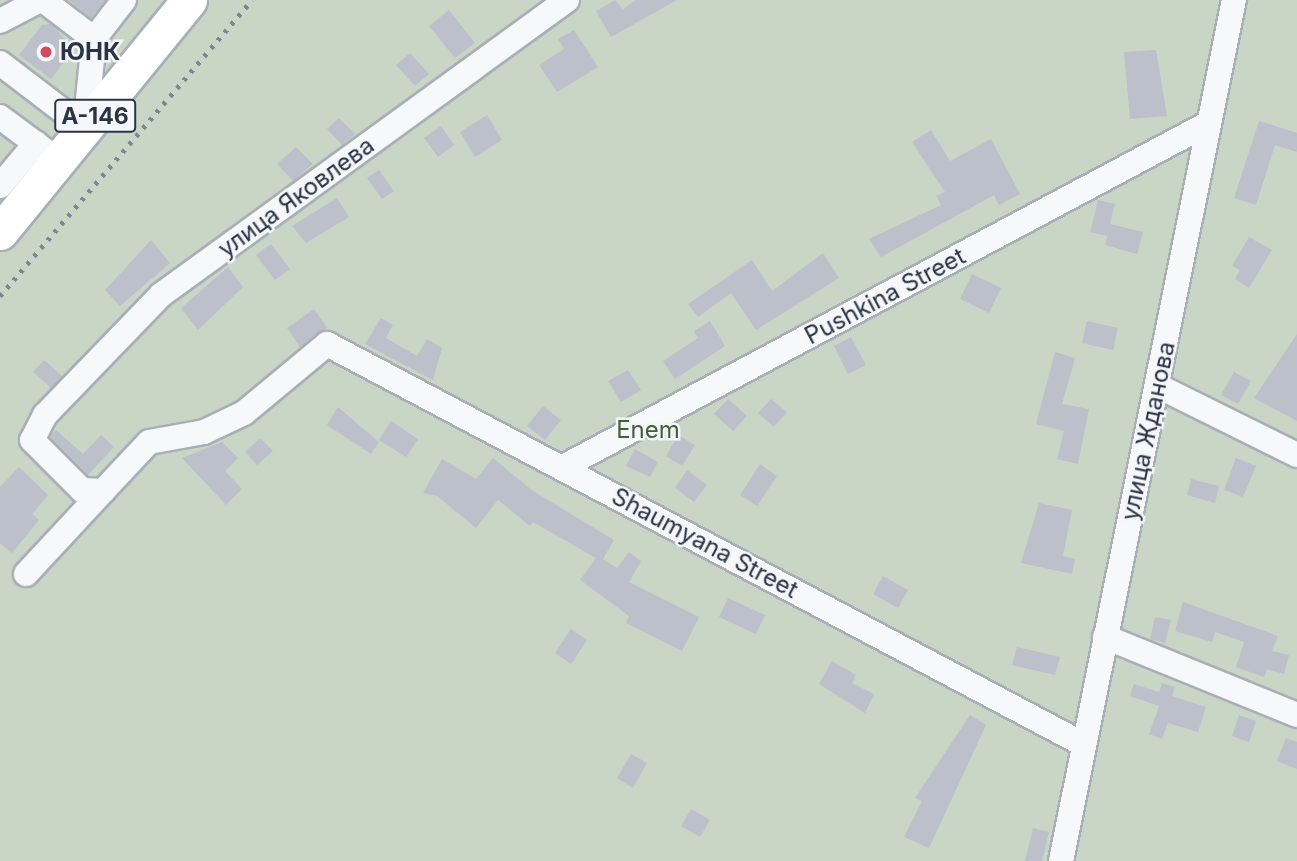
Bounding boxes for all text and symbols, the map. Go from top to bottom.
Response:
place label: ЮНК [60,38,120,66]
marker: ЮНК [38,44,54,60]
road number: А-146 [53,97,137,136]
street label: улица Яковлева [212,131,380,263]
street label: Pushkina Street [800,242,970,350]
street label: улица Жданова [1115,339,1181,523]
park label: Enem [616,416,680,444]
street label: Shaumyana Street [607,482,803,604]

